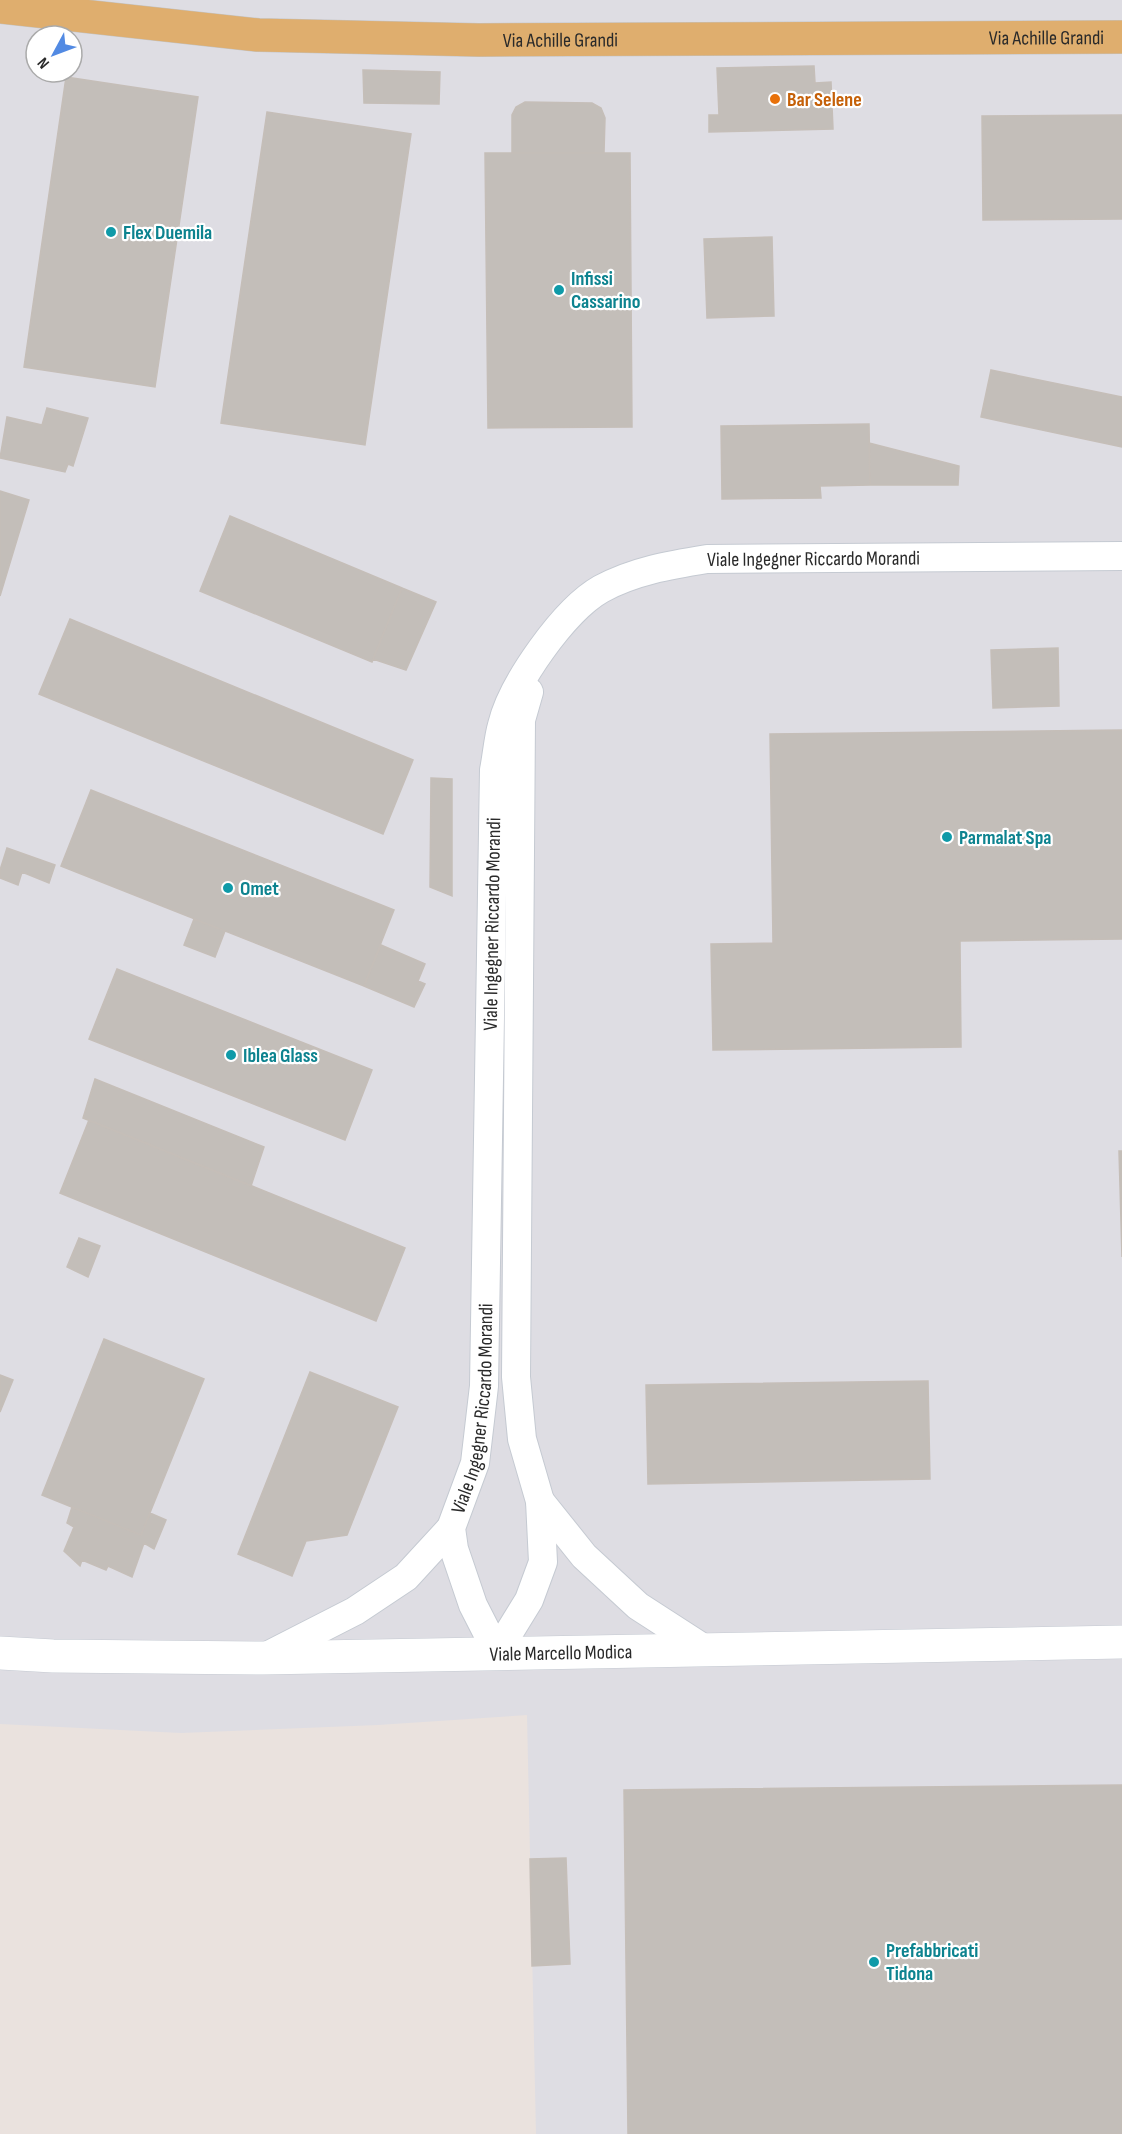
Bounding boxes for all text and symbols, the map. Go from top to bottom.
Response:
north arrow [24,24,84,84]
street label: Via Achille Grandi [989,26,1104,51]
street label: Via Achille Grandi [503,28,618,53]
text: N [34,53,54,72]
place label: Bar Selene [787,88,862,112]
marker: Bar Selene [768,92,782,106]
place label: Flex Duemila [123,221,212,245]
marker: Flex Duemila [104,225,118,239]
place label: Infissi Cassarino [571,267,641,314]
marker: Infissi Cassarino [552,283,566,297]
street label: Viale Ingegner Riccardo Morandi [707,546,920,572]
street label: Viale Ingegner Riccardo Morandi [479,817,506,1031]
place label: Parmalat Spa [959,826,1052,850]
marker: Parmalat Spa [940,830,954,844]
place label: Omet [240,877,279,901]
marker: Omet [221,881,235,895]
place label: Iblea Glass [243,1044,318,1068]
marker: Iblea Glass [224,1048,238,1062]
street label: Viale Ingegner Riccardo Morandi [446,1303,498,1517]
street label: Viale Marcello Modica [489,1640,633,1667]
place label: Prefabbricati Tidona [886,1939,978,1986]
marker: Prefabbricati Tidona [867,1955,881,1969]

